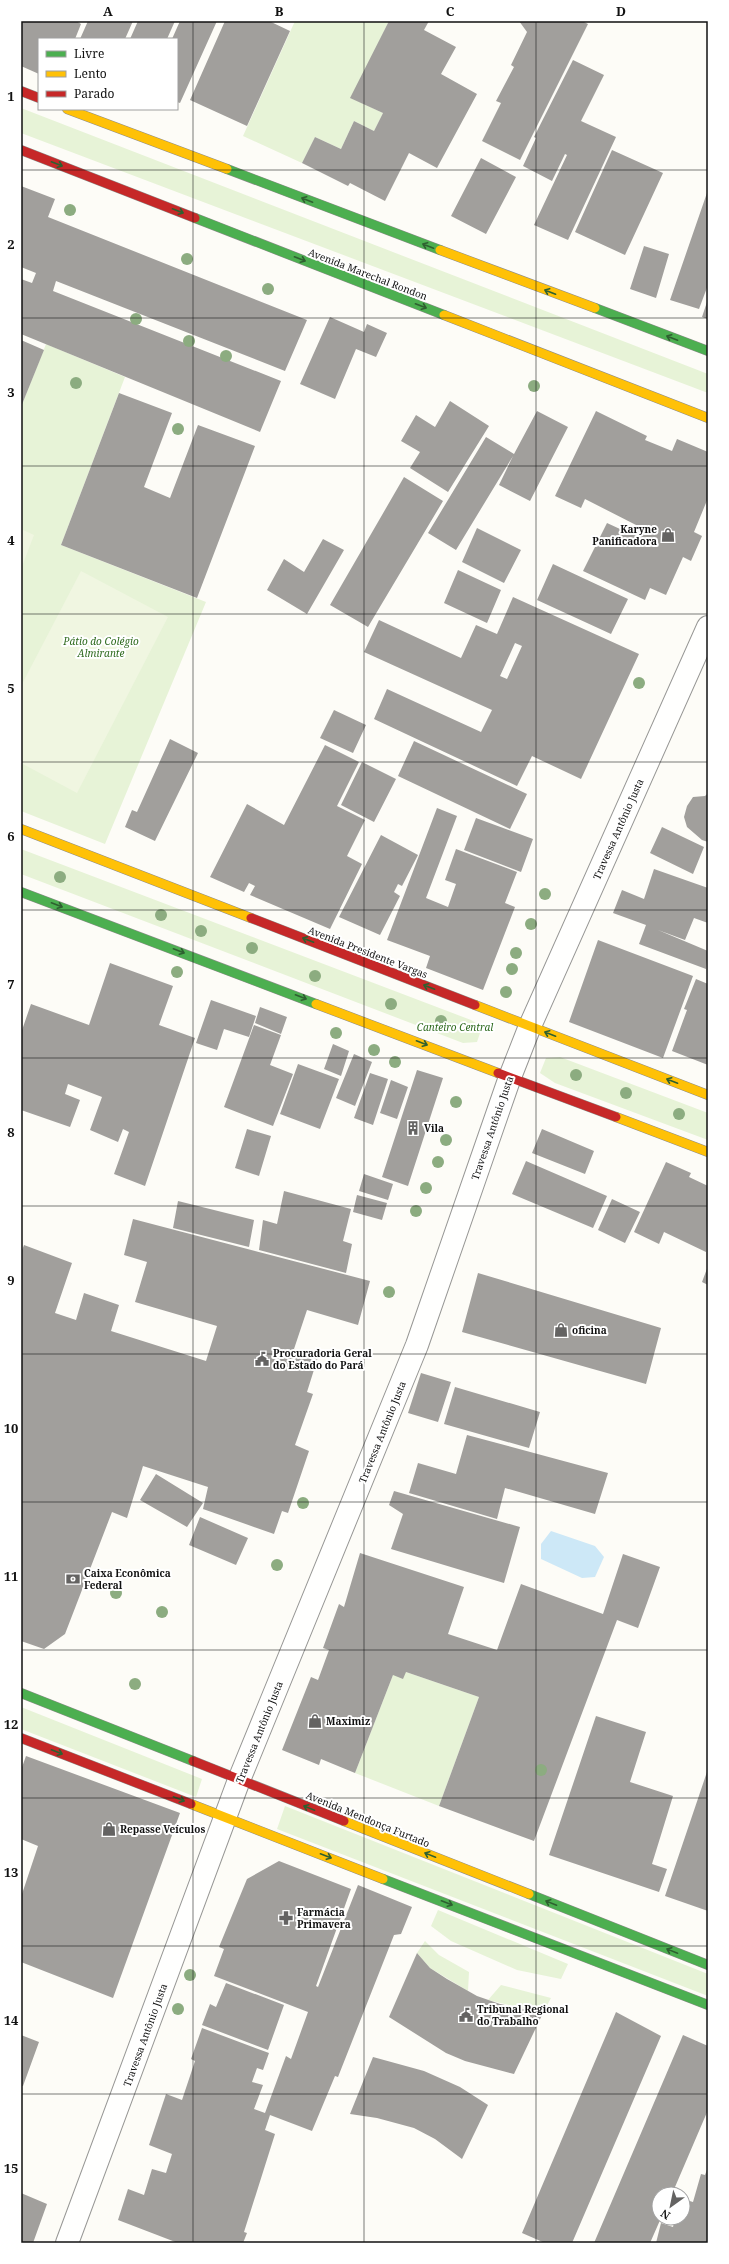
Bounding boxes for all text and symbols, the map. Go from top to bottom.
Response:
text: A [103,2,113,20]
text: B [275,2,284,20]
text: C [446,2,455,20]
text: D [616,2,626,20]
legend [38,38,178,110]
text: Livre [74,45,104,62]
text: Lento [74,65,107,82]
text: Parado [74,85,115,102]
text: 1 [7,87,15,105]
one-way arrow [51,161,63,169]
one-way arrow [301,195,313,203]
one-way arrow [172,208,184,216]
text: 2 [7,235,15,253]
one-way arrow [423,241,435,249]
street label: Avenida Marechal Rondon [306,245,430,303]
one-way arrow [293,255,305,263]
one-way arrow [544,287,556,295]
one-way arrow [414,302,426,310]
one-way arrow [666,333,678,341]
text: 3 [7,383,15,401]
place label: Karyne Panificadora [592,522,657,548]
shop icon: Karyne Panificadora [660,527,676,543]
text: 4 [7,531,15,549]
park label: Pátio do Colégio Almirante [62,634,139,660]
text: 5 [7,679,15,697]
street label: Travessa Antônio Justa [589,776,647,882]
text: 6 [7,827,15,845]
one-way arrow [51,902,63,910]
street label: Avenida Presidente Vargas [306,923,430,981]
one-way arrow [302,936,314,944]
one-way arrow [173,948,185,956]
text: 7 [7,975,15,993]
one-way arrow [424,983,436,991]
one-way arrow [294,994,306,1002]
park label: Canteiro Central [417,1020,493,1034]
one-way arrow [545,1030,557,1038]
one-way arrow [416,1040,428,1048]
street label: Travessa Antônio Justa [468,1074,516,1182]
one-way arrow [666,1077,678,1085]
building icon: Vila [405,1120,421,1136]
place label: Vila [424,1121,444,1135]
text: 8 [7,1123,15,1141]
text: 9 [7,1271,15,1289]
shop icon: oficina [553,1322,569,1338]
place label: oficina [572,1323,607,1337]
place label: Procuradoria Geral do Estado do Pará [273,1346,372,1372]
public building icon: Procuradoria Geral do Estado do Pará [254,1351,270,1367]
street label: Travessa Antônio Justa [355,1378,409,1485]
text: 10 [4,1419,18,1437]
place label: Caixa Econômica Federal [84,1566,171,1592]
text: 11 [4,1567,18,1585]
bank icon: Caixa Econômica Federal [65,1571,81,1587]
street label: Travessa Antônio Justa [232,1678,286,1785]
shop icon: Maximiz [307,1713,323,1729]
place label: Maximiz [326,1714,370,1728]
text: 12 [4,1715,18,1733]
one-way arrow [51,1748,63,1756]
street label: Avenida Mendonça Furtado [304,1788,432,1850]
one-way arrow [172,1795,184,1803]
one-way arrow [304,1803,316,1811]
shop icon: Repasse Veículos [101,1821,117,1837]
place label: Repasse Veículos [120,1822,205,1836]
one-way arrow [424,1851,436,1859]
one-way arrow [319,1853,331,1860]
text: 13 [4,1863,18,1881]
one-way arrow [545,1899,557,1907]
one-way arrow [440,1900,452,1908]
place label: Farmácia Primavera [297,1905,351,1931]
pharmacy icon: Farmácia Primavera [278,1910,294,1926]
one-way arrow [666,1947,678,1954]
street label: Travessa Antônio Justa [120,1981,170,2089]
place label: Tribunal Regional do Trabalho [477,2002,569,2028]
public building icon: Tribunal Regional do Trabalho [458,2007,474,2023]
text: 14 [4,2011,19,2029]
text: 15 [4,2159,18,2177]
north arrow [651,2186,691,2226]
text: N [657,2206,673,2223]

